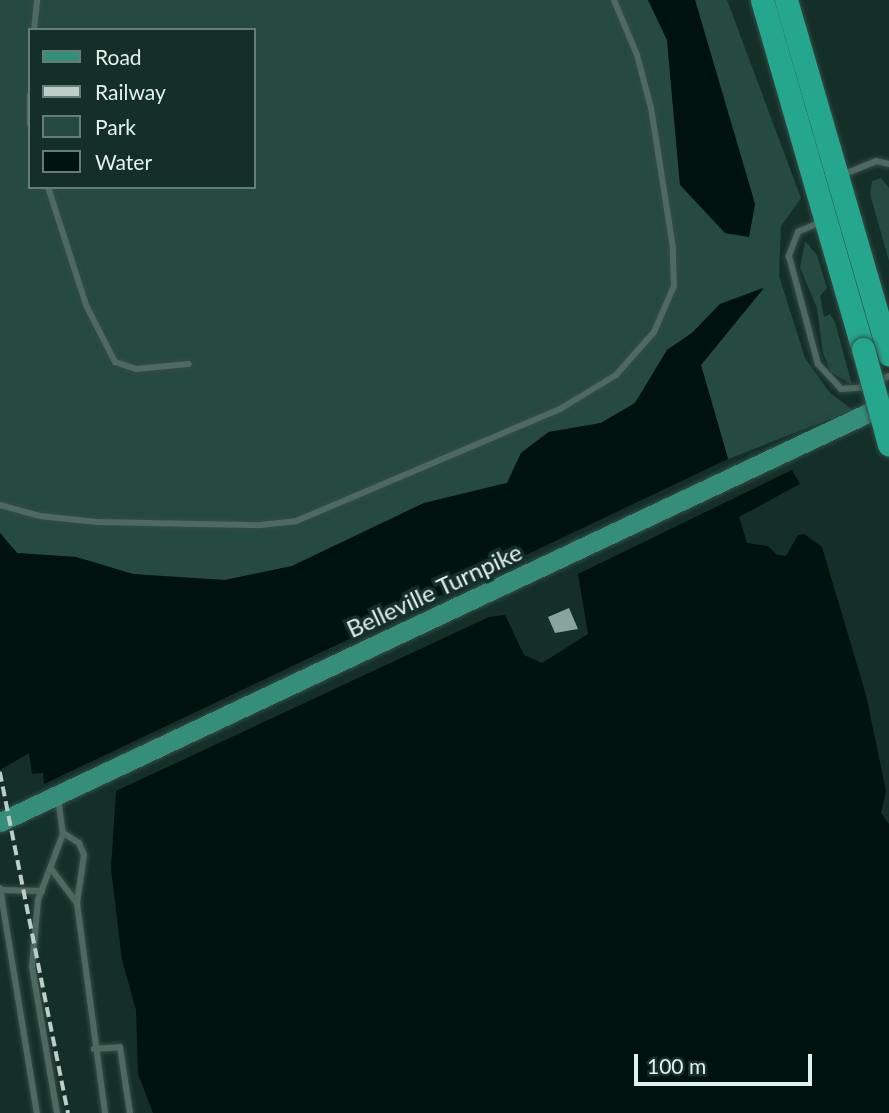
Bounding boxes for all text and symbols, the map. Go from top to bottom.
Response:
legend [28,28,256,189]
text: Road [95,44,142,69]
text: Railway [95,79,166,104]
text: Park [95,114,136,139]
text: Water [95,149,152,174]
street label: Belleville Turnpike [342,537,526,643]
scale bar [637,1040,816,1084]
text: 100 m [647,1053,706,1078]

